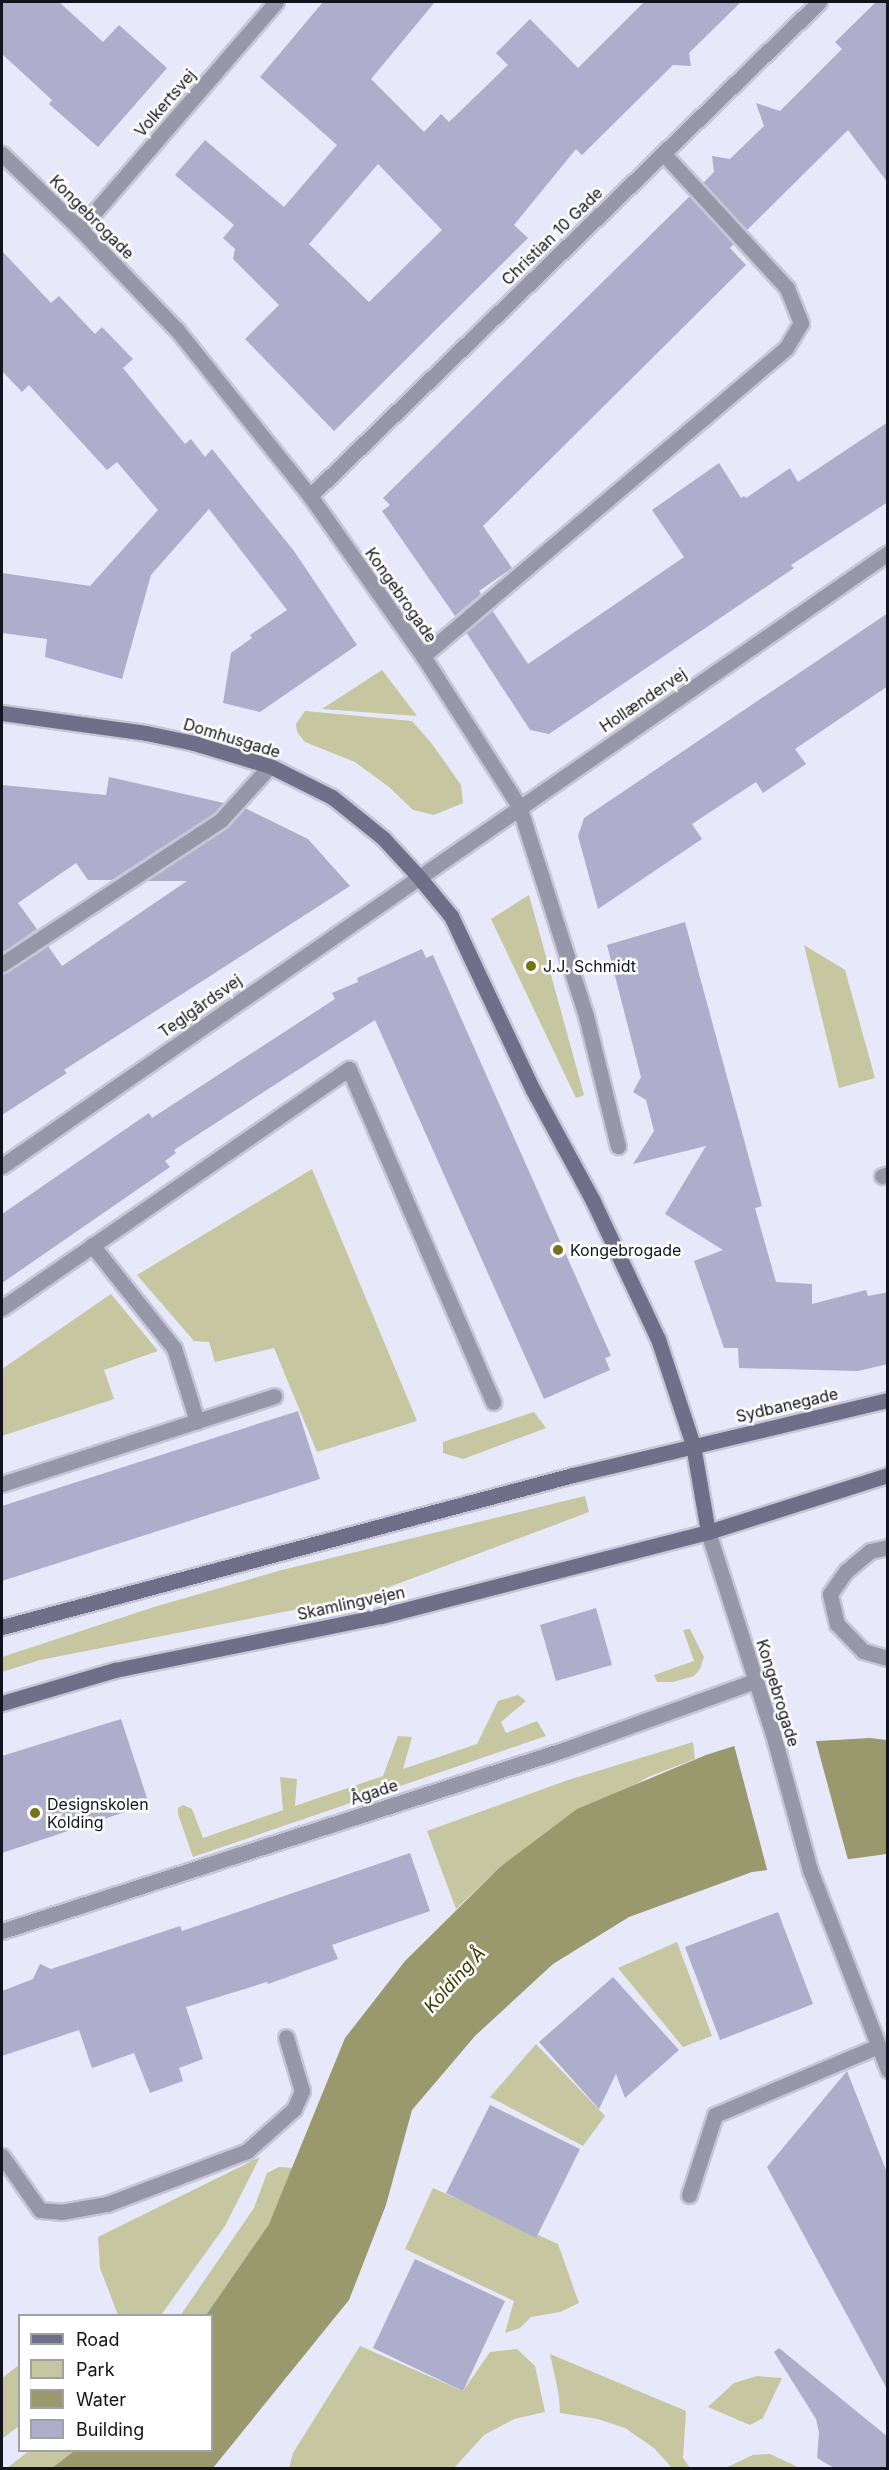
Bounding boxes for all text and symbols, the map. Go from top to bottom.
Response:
street label: Volkertsvej [130,65,200,141]
street label: Kongebrogade [46,171,138,263]
street label: Christian 10 Gade [498,183,606,289]
street label: Kongebrogade [361,544,441,646]
street label: Hollændervej [596,664,690,736]
street label: Domhusgade [181,714,283,762]
place label: J.J. Schmidt [543,956,636,976]
marker: J.J. Schmidt [524,959,538,973]
street label: Teglgårdsvej [155,970,245,1042]
place label: Kongebrogade [570,1240,681,1260]
marker: Kongebrogade [551,1243,565,1257]
street label: Sydbanegade [734,1384,840,1426]
street label: Skamlingvejen [295,1582,407,1624]
street label: Kongebrogade [753,1637,803,1749]
street label: Ågade [348,1775,400,1809]
place label: Designskolen Kolding [47,1794,149,1832]
marker: Designskolen Kolding [28,1806,42,1820]
water label: Kolding Å [420,1943,490,2017]
legend [18,2314,213,2452]
text: Road [76,2329,119,2350]
text: Park [76,2359,115,2380]
text: Water [76,2389,126,2410]
text: Building [76,2419,144,2440]

